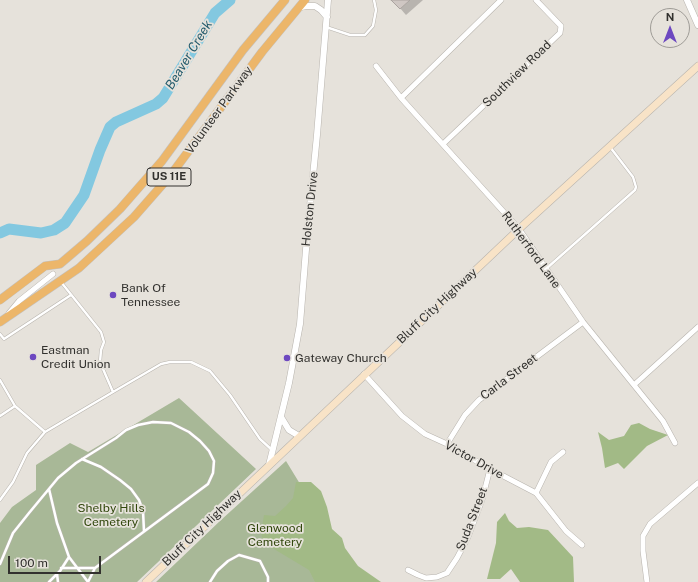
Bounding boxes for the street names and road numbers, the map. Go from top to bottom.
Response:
street label: Southview Road [480,38,554,110]
street label: Volunteer Parkway [182,63,256,157]
road number: US 11E [147,168,191,186]
street label: Holston Drive [299,171,321,247]
street label: Rutherford Lane [498,209,564,291]
street label: Bluff City Highway [394,265,480,347]
street label: Carla Street [478,351,540,403]
street label: Victor Drive [442,438,506,482]
street label: Suda Street [453,485,491,553]
street label: Bluff City Highway [160,487,244,569]

